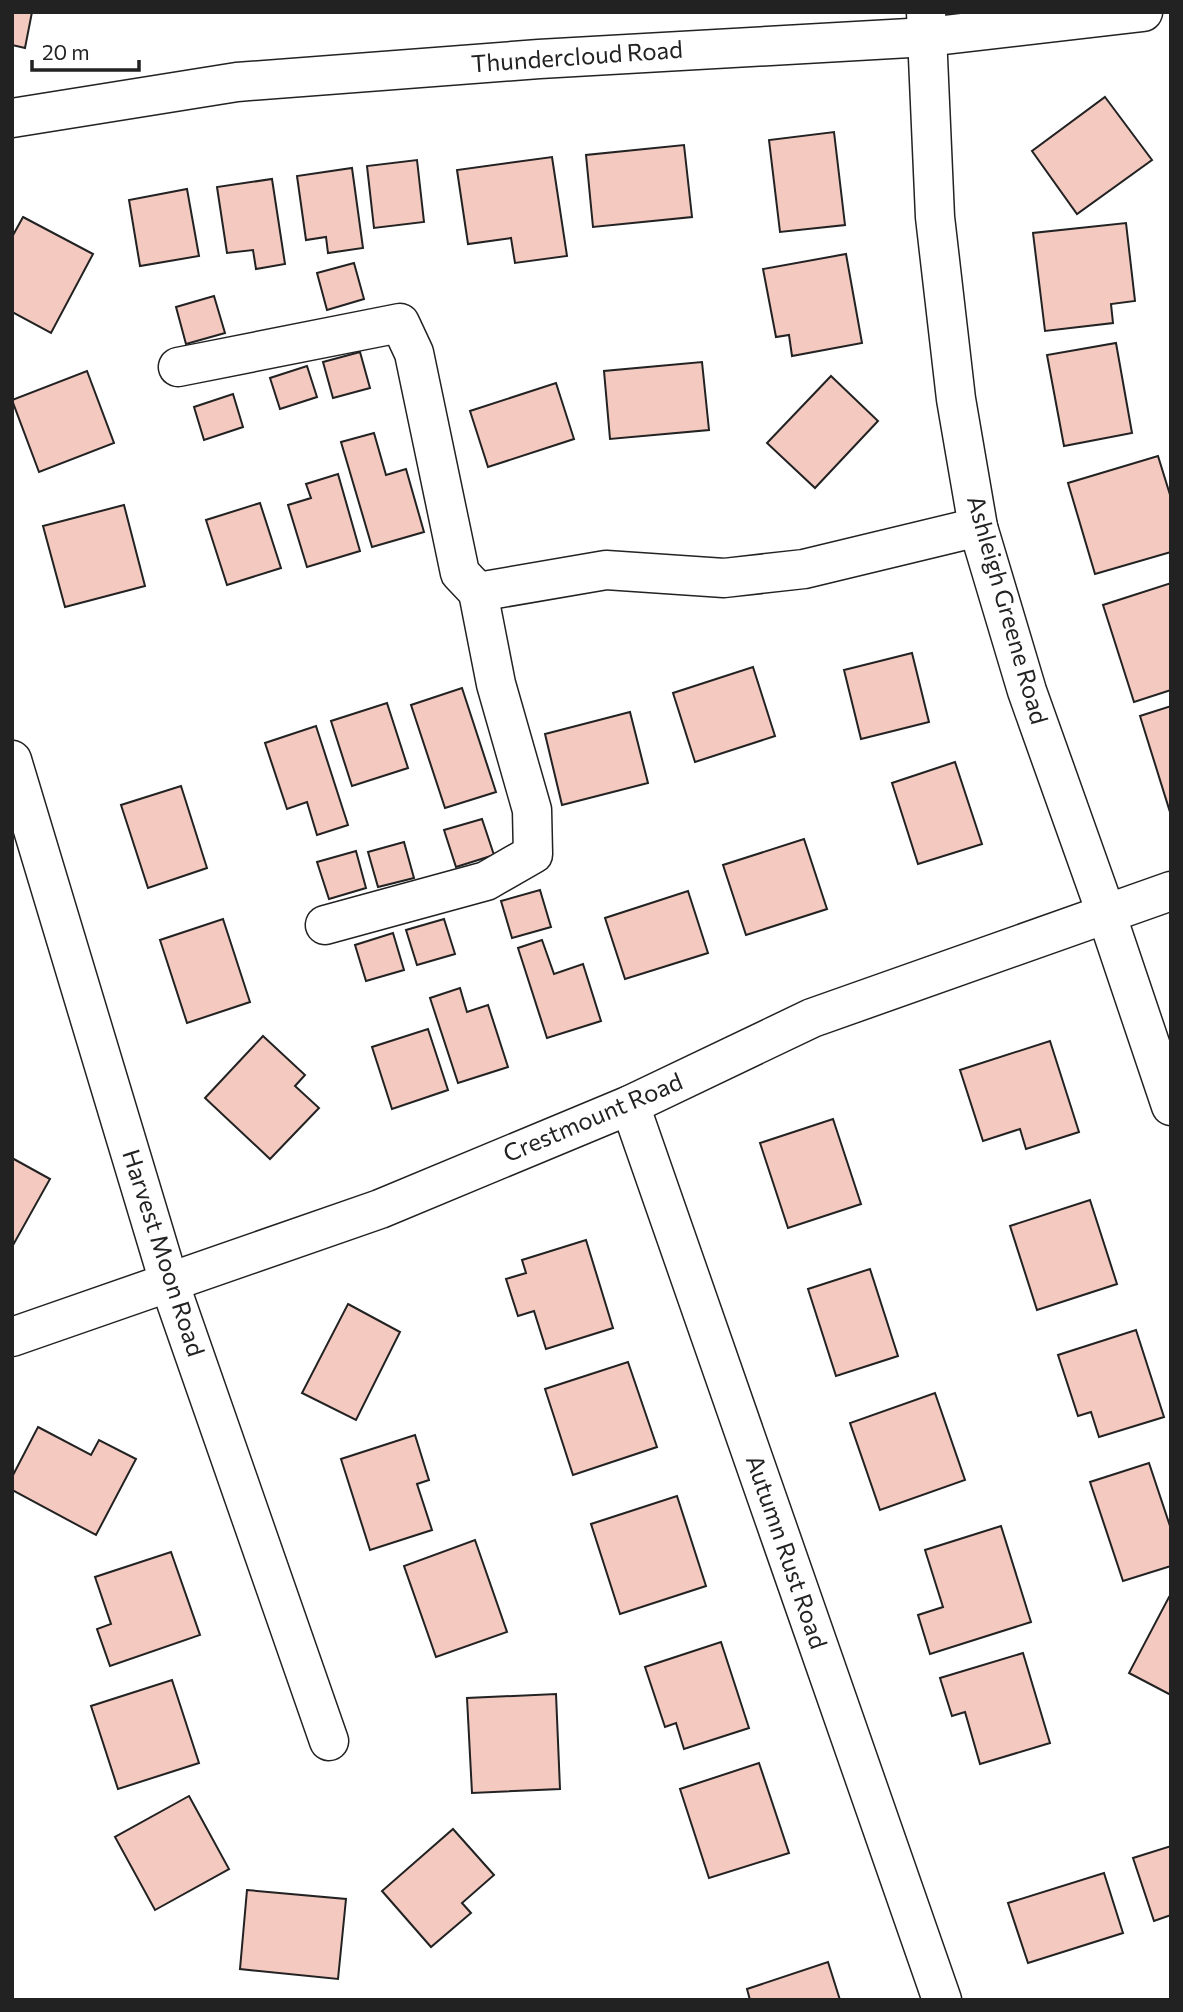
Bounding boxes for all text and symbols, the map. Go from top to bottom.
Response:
scale bar [32,28,138,72]
street label: Thundercloud Road [470,34,684,77]
text: 20 m [42,39,90,64]
street label: Ashleigh Greene Road [962,492,1055,727]
street label: Crestmount Road [498,1066,686,1167]
street label: Harvest Moon Road [117,1145,212,1360]
street label: Autumn Rust Road [741,1451,834,1652]

